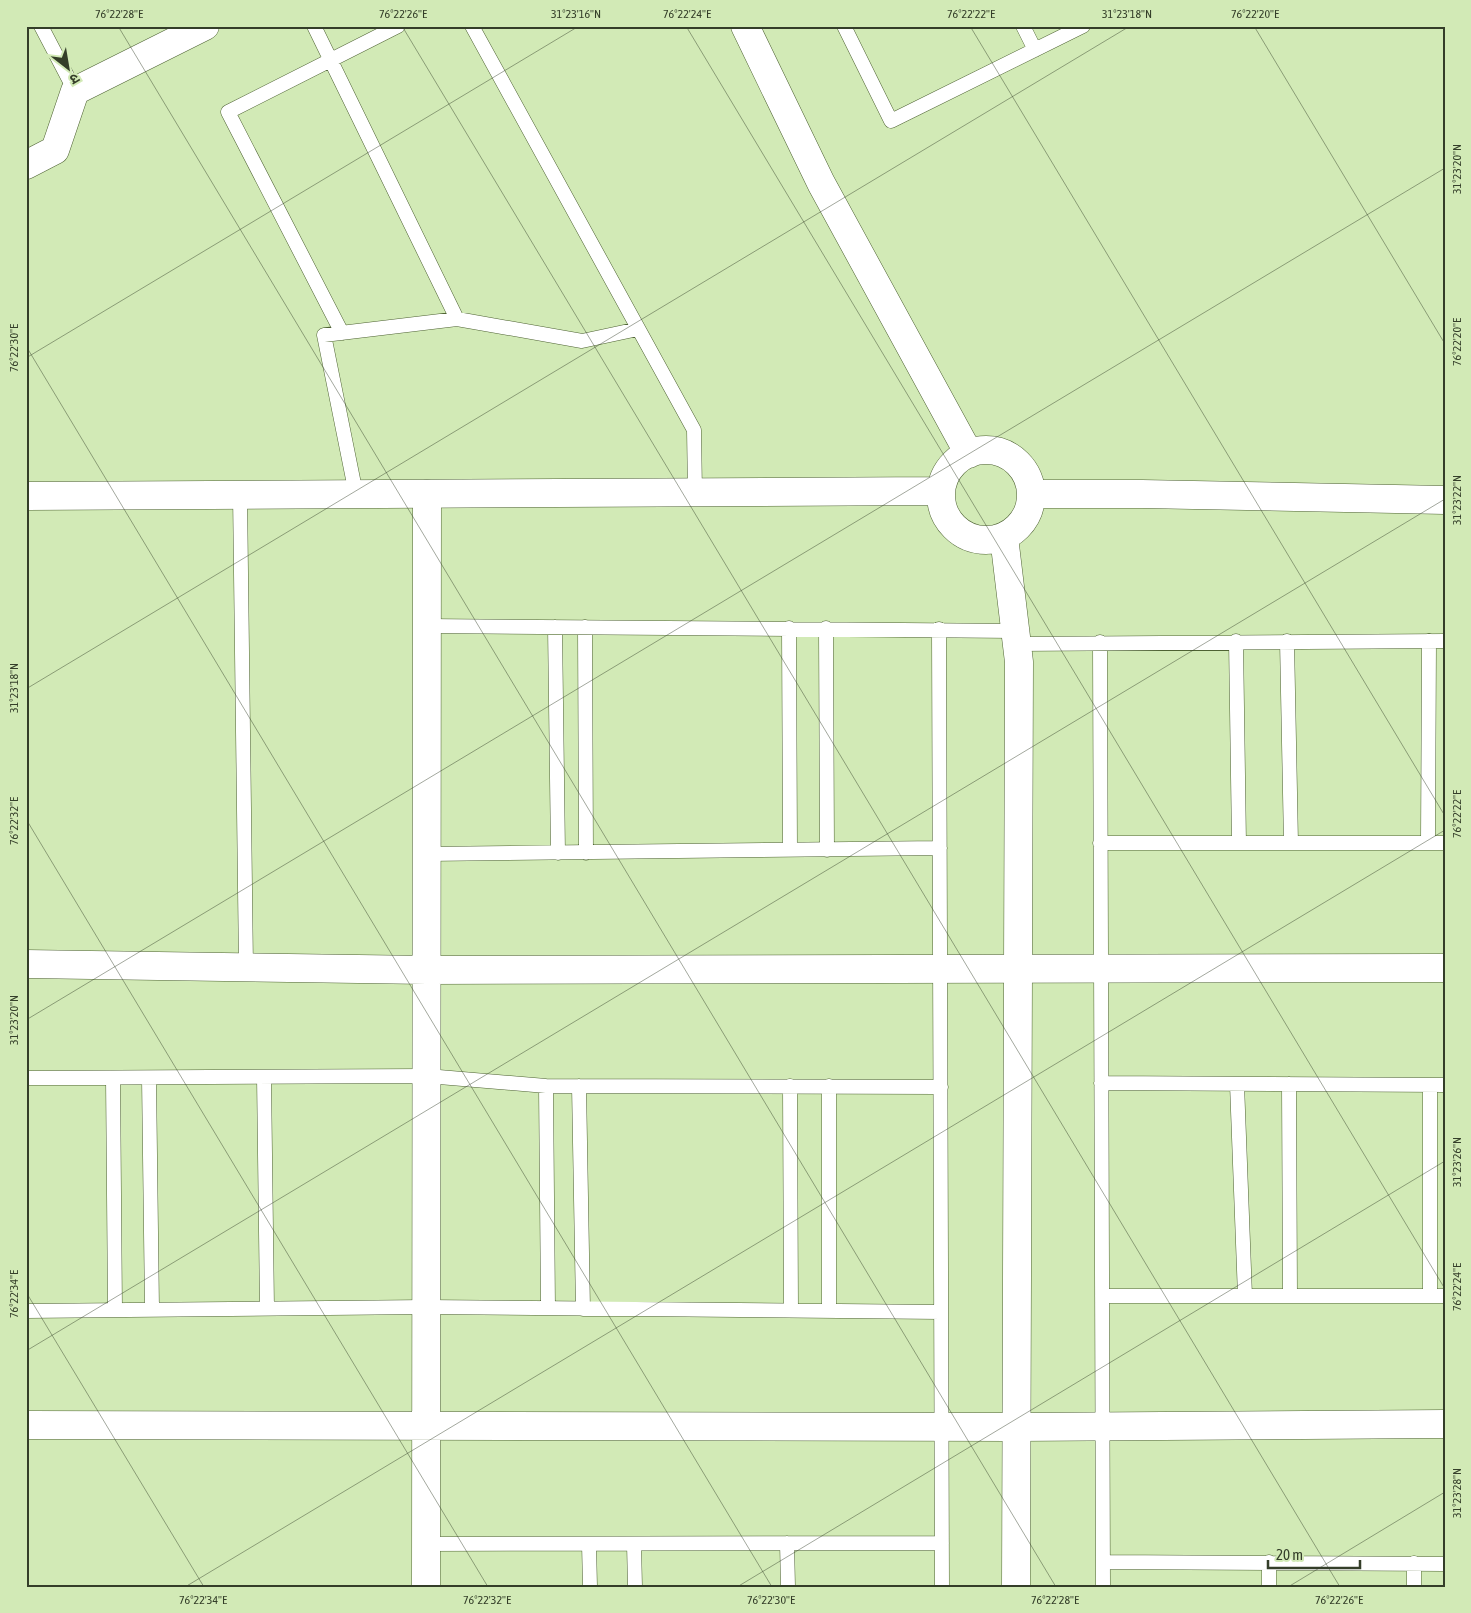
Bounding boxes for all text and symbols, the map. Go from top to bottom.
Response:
text: 76°22'28"E [95,7,143,21]
text: 76°22'26"E [379,7,427,21]
text: 31°23'16"N [551,7,601,21]
text: 76°22'24"E [663,7,711,21]
text: 76°22'22"E [947,7,995,21]
text: 31°23'18"N [1102,7,1152,21]
text: 76°22'20"E [1231,7,1279,21]
north arrow [42,42,92,92]
text: उ [66,70,82,89]
text: 31°23'20"N [1450,144,1464,194]
text: 76°22'20"E [1450,318,1464,366]
text: 76°22'30"E [7,324,21,372]
text: 31°23'22"N [1450,475,1464,525]
text: 31°23'18"N [7,663,21,713]
text: 76°22'22"E [1450,790,1464,838]
text: 76°22'32"E [7,797,21,845]
text: 31°23'20"N [7,995,21,1045]
text: 31°23'26"N [1450,1137,1464,1187]
text: 76°22'24"E [1450,1263,1464,1311]
text: 76°22'34"E [7,1270,21,1318]
text: 31°23'28"N [1450,1468,1464,1518]
scale bar [1268,1538,1361,1570]
text: 20 m [1276,1546,1303,1563]
text: 76°22'34"E [179,1593,227,1607]
text: 76°22'32"E [463,1593,511,1607]
text: 76°22'30"E [747,1593,795,1607]
text: 76°22'28"E [1031,1593,1079,1607]
text: 76°22'26"E [1315,1593,1363,1607]

